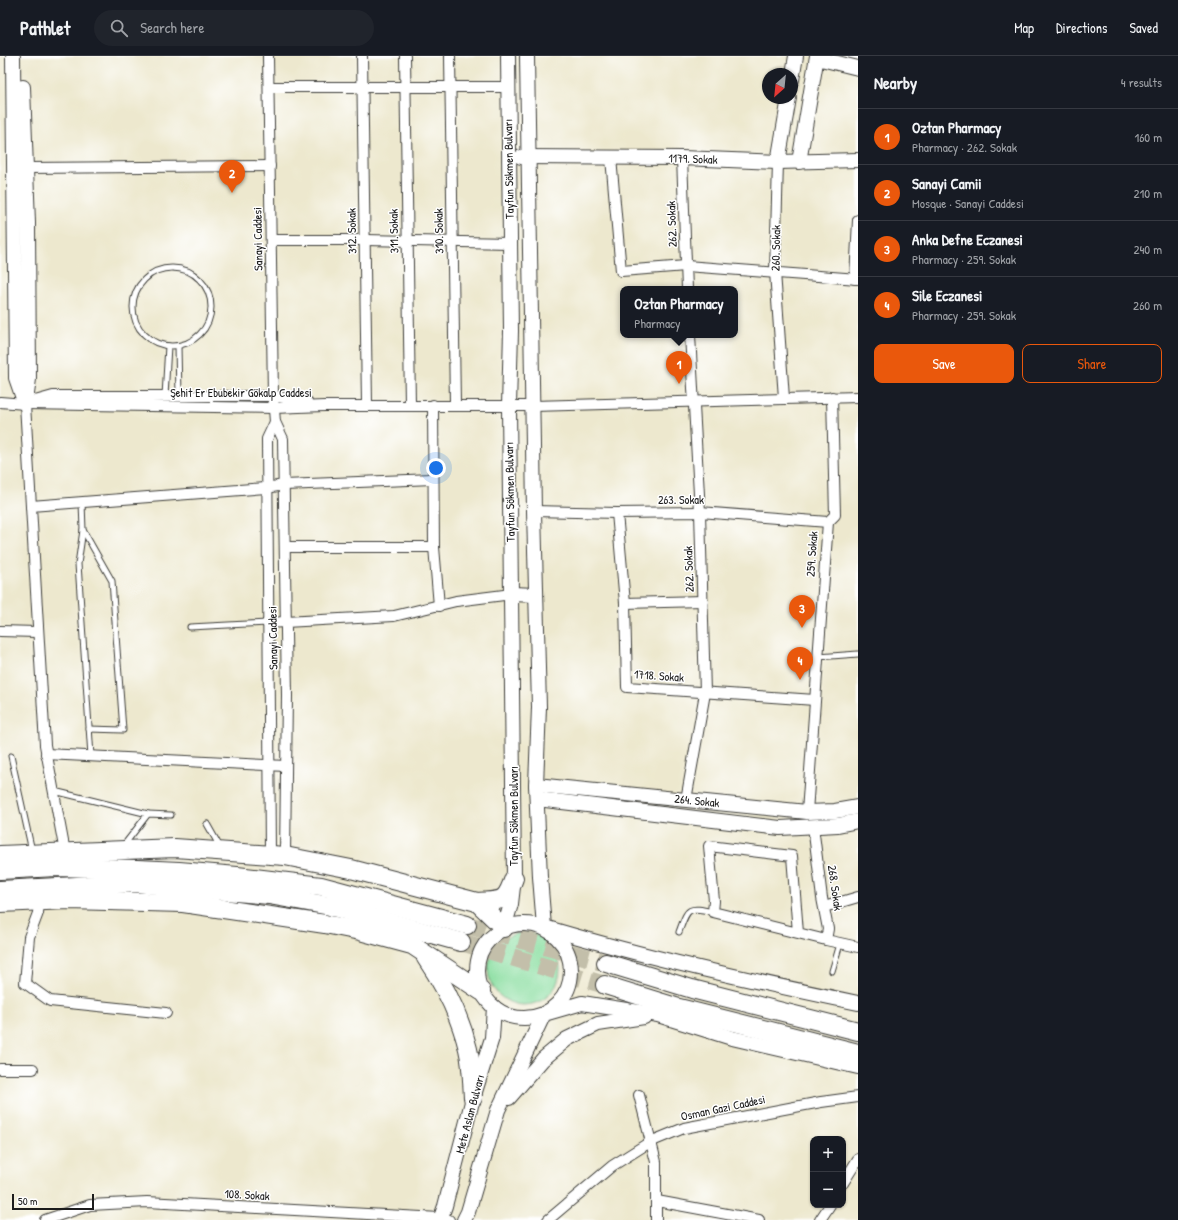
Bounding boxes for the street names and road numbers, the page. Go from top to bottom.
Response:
street label: Tayfun Sökmen Bulvarı [499,119,518,219]
street label: 1179. Sokak [668,149,718,168]
street label: 262. Sokak [662,201,681,247]
street label: Sanayi Caddesi [248,207,267,271]
street label: 312. Sokak [343,208,360,254]
street label: 310. Sokak [430,208,447,254]
street label: 311. Sokak [385,209,402,253]
street label: 260. Sokak [767,225,784,271]
street label: Şehit Er Ebubekir Gökalp Caddesi [170,384,312,401]
street label: Tayfun Sökmen Bulvarı [500,442,519,542]
street label: 263. Sokak [658,491,704,508]
street label: 259. Sokak [801,531,822,577]
street label: 262. Sokak [679,546,698,592]
street label: Sanayi Caddesi [263,606,282,670]
street label: 1718. Sokak [633,665,685,686]
street label: Tayfun Sökmen Bulvarı [505,766,522,866]
street label: 264. Sokak [674,790,720,811]
street label: 268. Sokak [824,864,847,912]
street label: Mete Aslan Bulvarı [451,1073,488,1155]
street label: Osman Gazi Caddesi [679,1090,767,1125]
street label: 108. Sokak [224,1185,270,1204]

